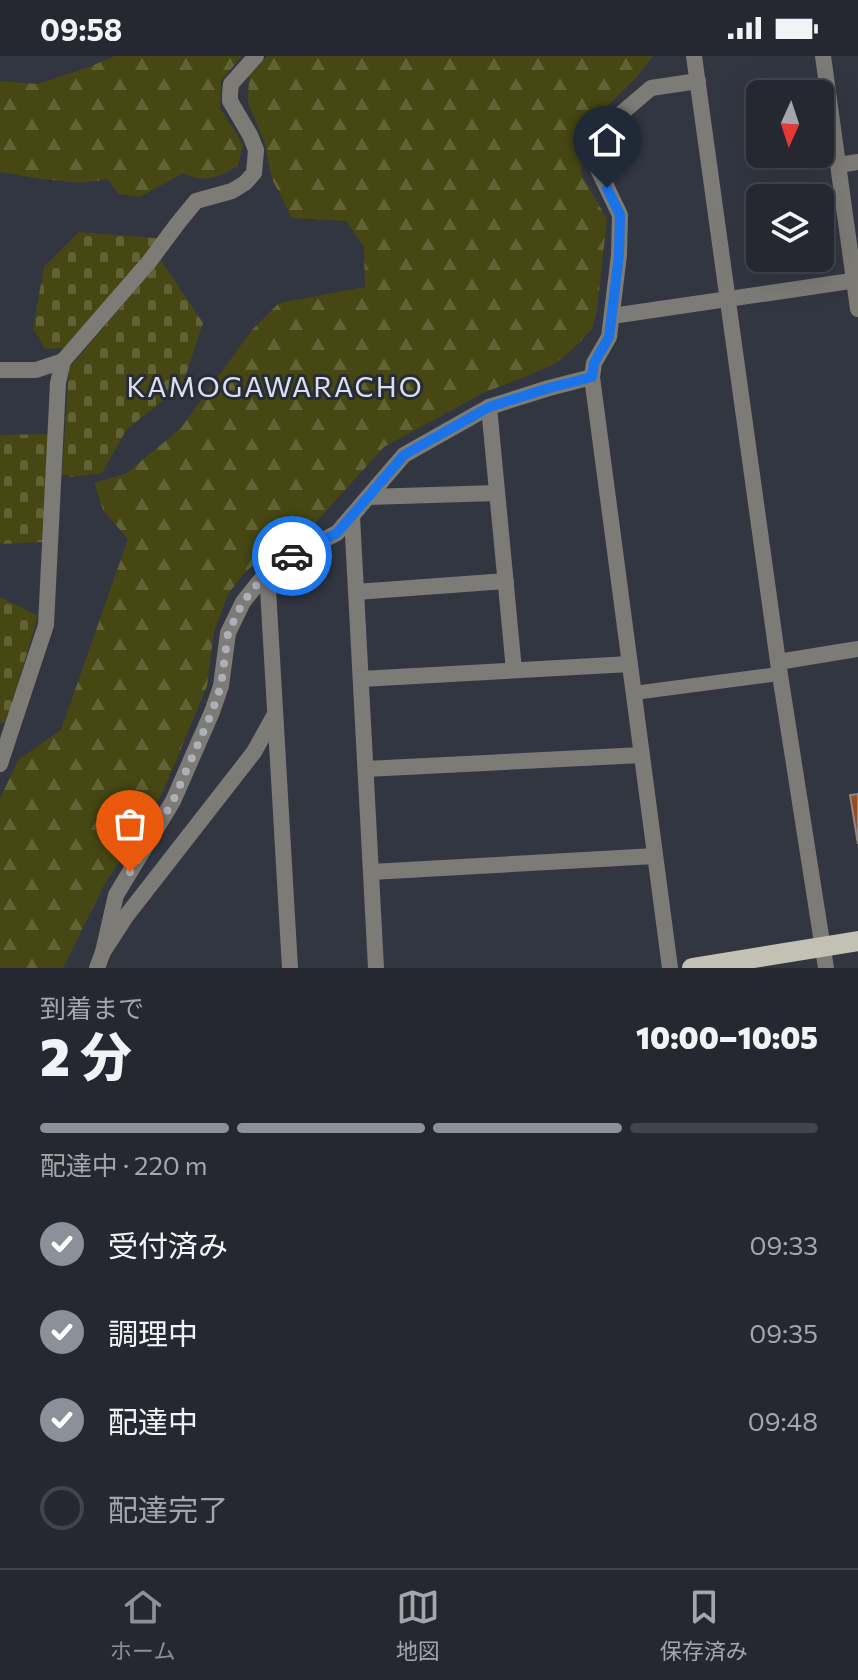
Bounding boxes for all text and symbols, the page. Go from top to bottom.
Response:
text: 09:58 [40,10,122,47]
north arrow [746,80,834,168]
map controls [746,80,834,272]
pin [573,106,641,188]
icon: home [585,118,629,162]
button: layers [746,184,834,272]
district label: KAMOGAWARACHO [126,369,424,403]
courier [252,516,332,596]
icon: car [270,534,314,578]
pin [96,790,164,872]
icon: bag [108,802,152,846]
text: 到着まで [40,992,144,1023]
text: 10:00–10:05 [636,1018,818,1055]
text: 2 分 [40,1023,132,1087]
text: 配達中 · 220 m [40,1149,208,1180]
icon: check [40,1222,84,1266]
text: 受付済み [108,1226,228,1263]
text: 09:33 [750,1229,818,1260]
icon: check [40,1310,84,1354]
text: 調理中 [108,1314,198,1351]
text: 09:35 [749,1317,818,1348]
icon: check [40,1398,84,1442]
text: 配達中 [108,1402,198,1439]
text: 09:48 [748,1405,818,1436]
text: 配達完了 [108,1490,228,1527]
tab: ホーム [110,1585,175,1665]
tab: 地図 [396,1585,440,1665]
tab: 保存済み [660,1585,748,1665]

